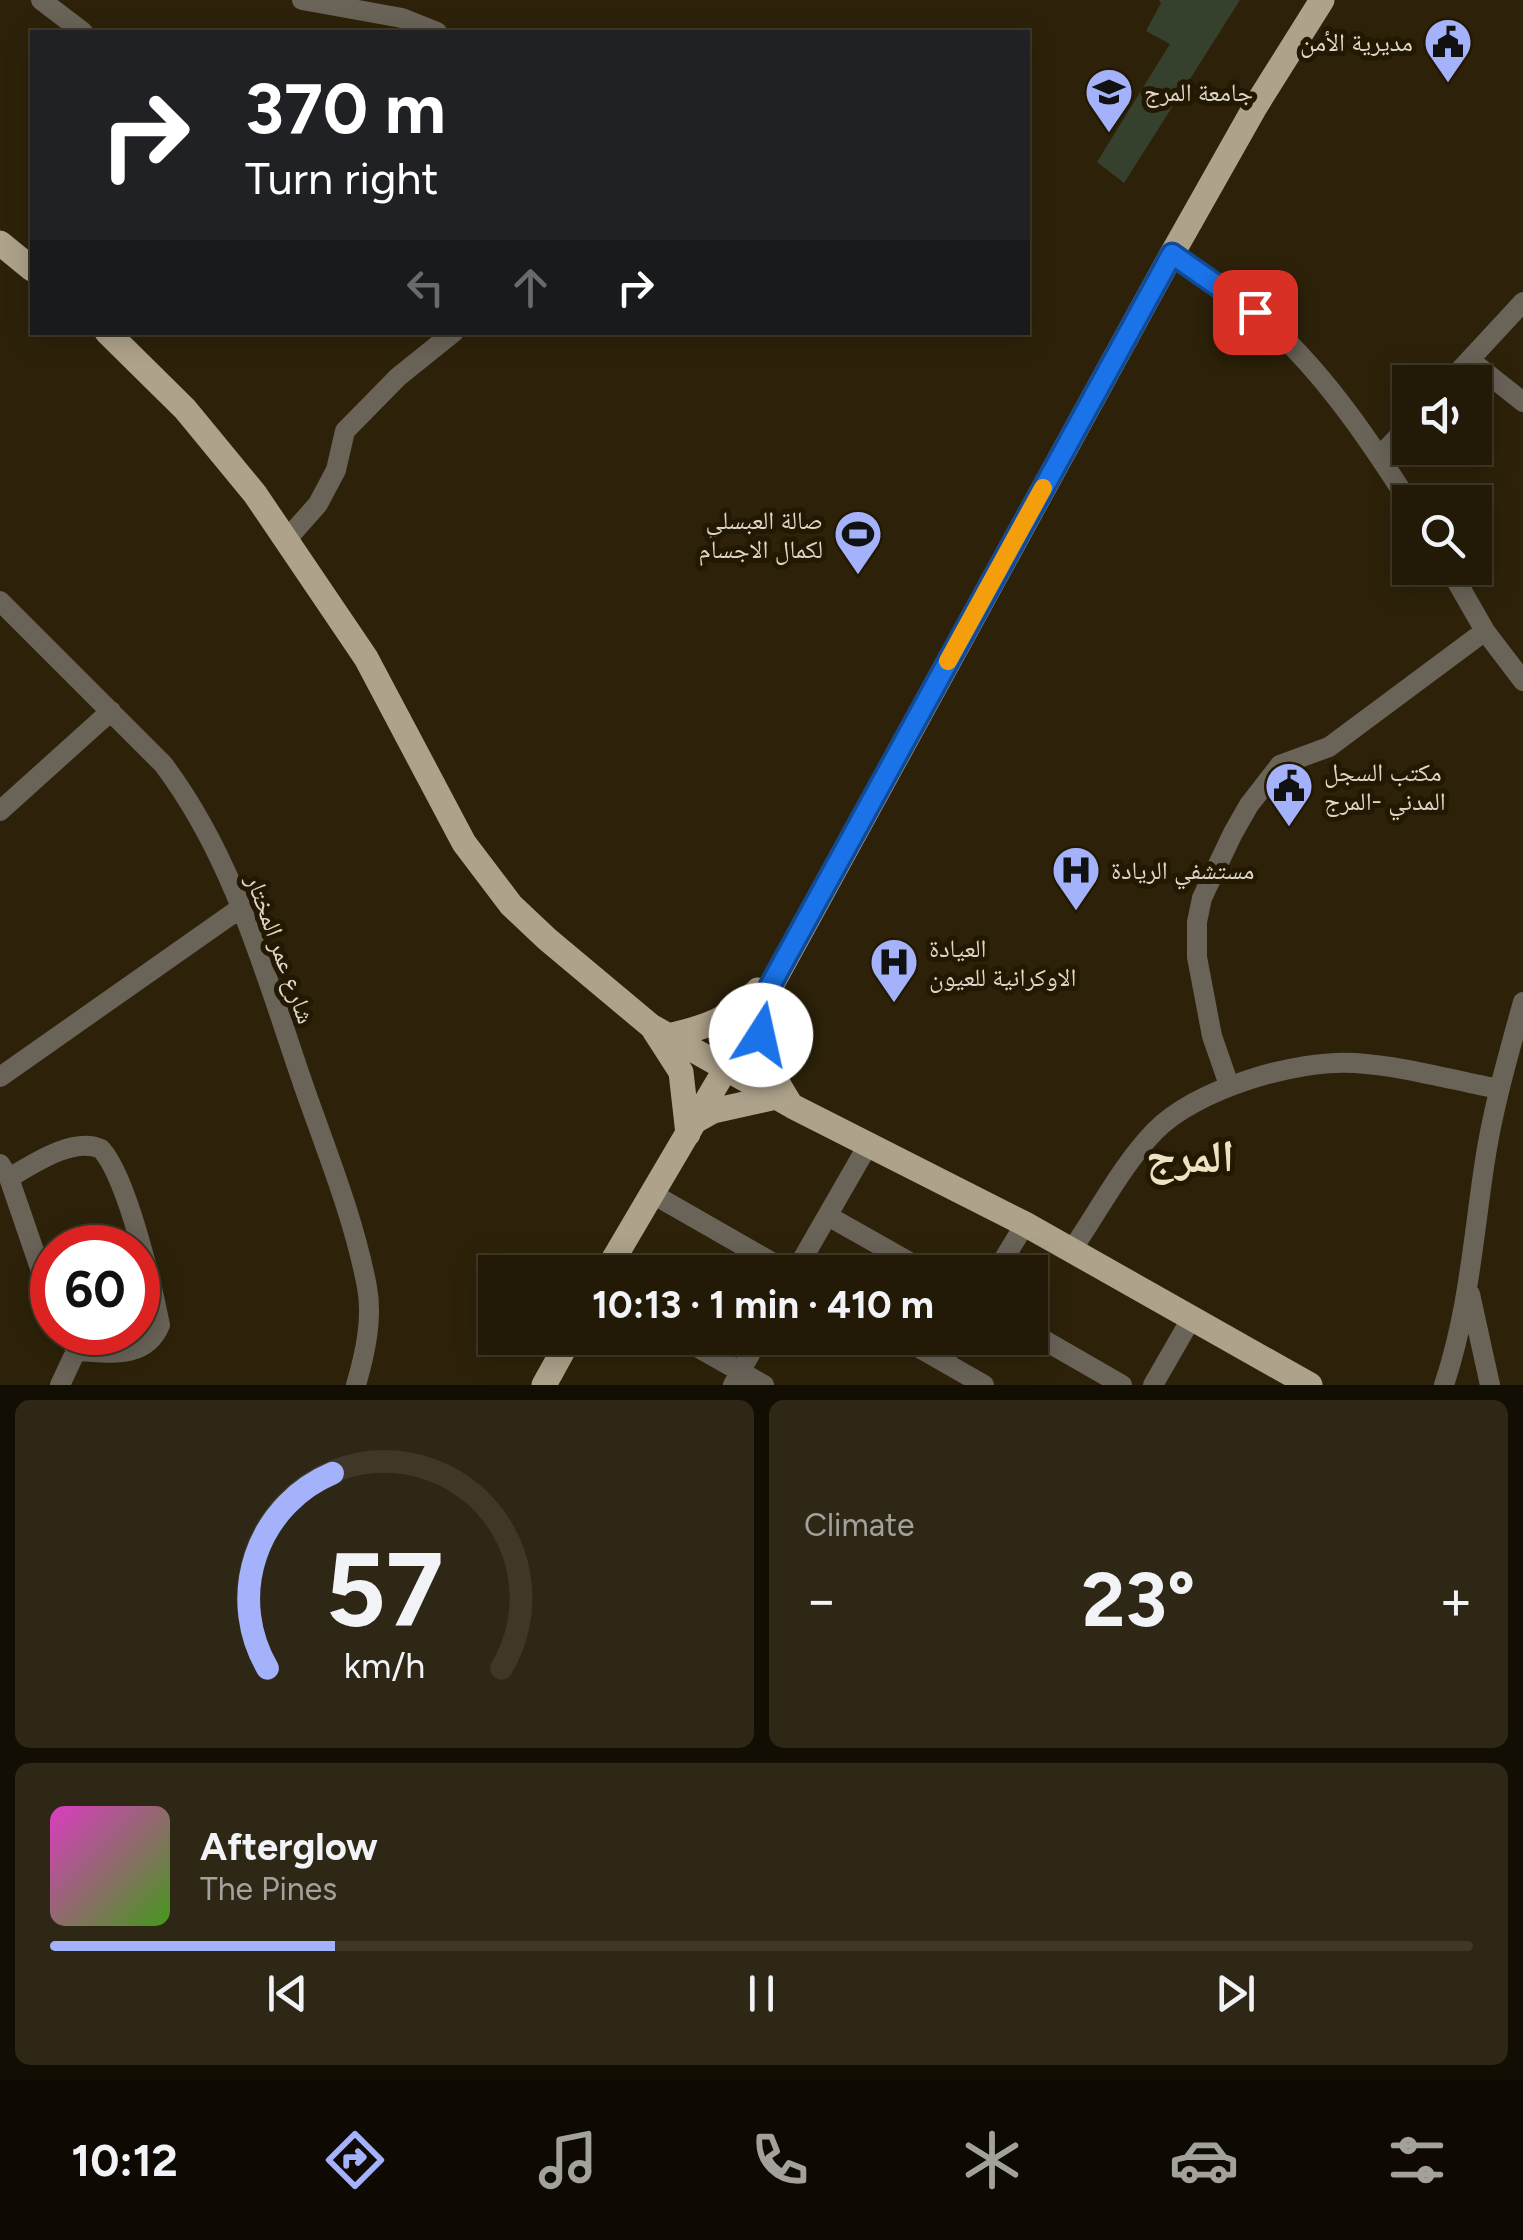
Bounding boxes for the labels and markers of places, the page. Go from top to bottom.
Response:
public building icon: مديرية الأمن [1422,16,1474,84]
place label: مديرية الأمن [1300,27,1413,58]
school or university icon: جامعة المرج [1083,66,1135,134]
place label: جامعة المرج [1144,77,1253,108]
pin [1213,270,1298,355]
place label: صالة العبسلي لكمال الاجسام [699,505,823,566]
sports icon: صالة العبسلي لكمال الاجسام [832,508,884,576]
place label: مكتب السجل المدني -المرج [1324,757,1446,821]
public building icon: مكتب السجل المدني -المرج [1263,760,1315,828]
hospital icon: مستشفي الريادة [1050,844,1102,912]
place label: مستشفي الريادة [1111,855,1254,890]
place label: العيادة الاوكرانية للعيون [929,933,1077,993]
hospital icon: العيادة الاوكرانية للعيون [868,936,920,1004]

